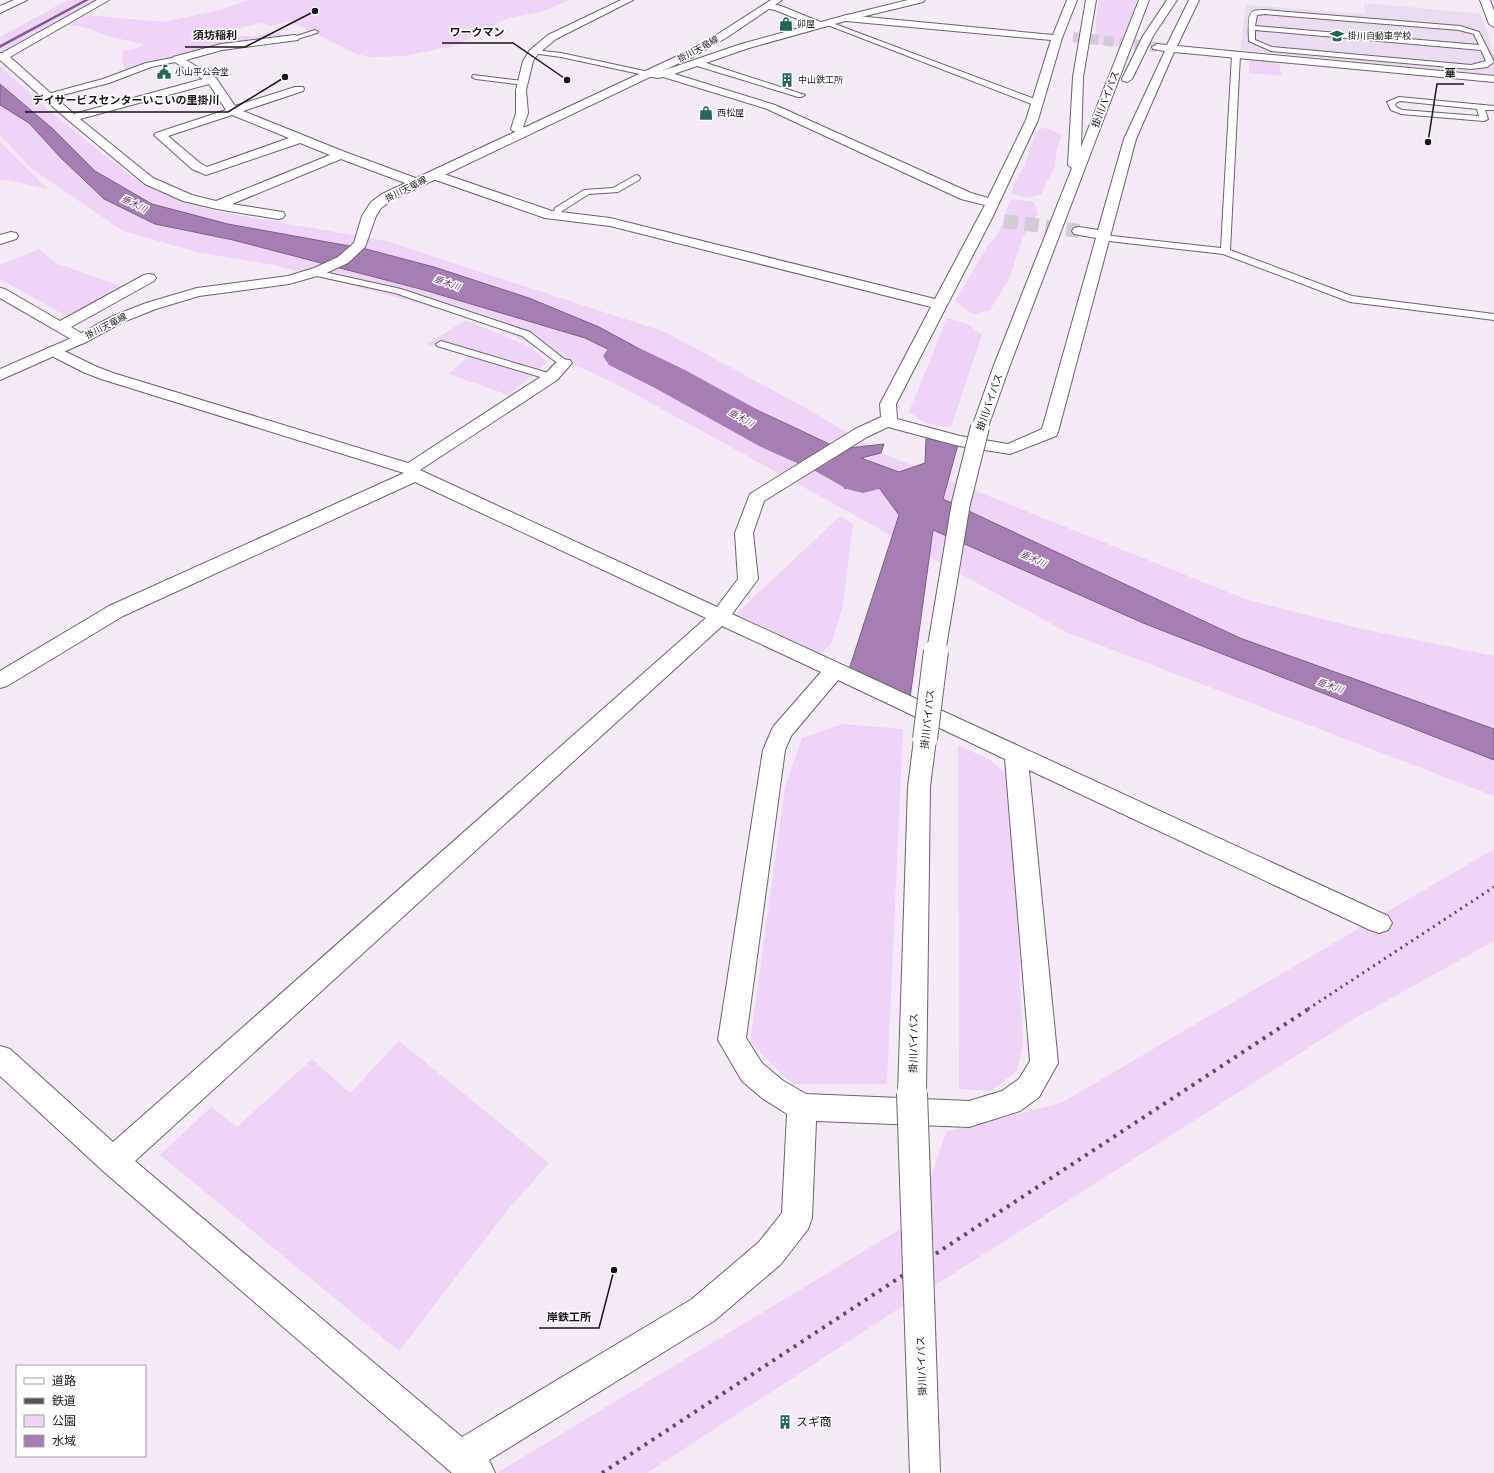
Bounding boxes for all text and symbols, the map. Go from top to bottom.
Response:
shop icon: 卯屋 [778,16,794,32]
place label: 卯屋 [797,18,815,29]
callout: ワークマン [442,20,513,43]
callout: 須坊稲利 [185,24,245,47]
text: ワークマン [450,26,505,39]
school or university icon: 掛川自動車学校 [1329,28,1345,44]
text: 須坊稲利 [193,29,237,42]
place label: 掛川自動車学校 [1348,30,1411,41]
street label: 掛川天竜線 [675,33,721,64]
callout: 華 [1437,61,1464,84]
public building icon: 小山平公会堂 [156,64,172,80]
place label: 小山平公会堂 [175,66,229,77]
text: 華 [1445,67,1456,80]
street label: 掛川バイパス [1089,69,1122,129]
building icon: 中山鉄工所 [779,72,795,88]
place label: 中山鉄工所 [798,74,843,85]
callout: デイサービスセンターいこいの里掛川 [25,89,228,112]
text: デイサービスセンターいこいの里掛川 [33,94,220,107]
shop icon: 西松屋 [698,105,714,121]
place label: 西松屋 [717,107,744,118]
street label: 掛川天竜線 [383,173,429,204]
water label: 垂木川 [120,193,150,215]
water label: 垂木川 [433,273,463,293]
street label: 掛川天竜線 [83,310,129,341]
street label: 掛川バイパス [974,372,1005,433]
water label: 垂木川 [727,406,757,429]
water label: 垂木川 [1019,548,1049,569]
water label: 垂木川 [1316,676,1346,696]
street label: 掛川バイパス [918,689,937,749]
street label: 掛川バイパス [906,1013,921,1073]
callout: 岸鉄工所 [539,1305,599,1328]
text: 岸鉄工所 [547,1311,591,1324]
street label: 掛川バイパス [914,1336,929,1396]
legend [16,1365,146,1457]
text: 道路 [52,1374,76,1388]
text: 鉄道 [52,1394,76,1408]
text: 公園 [52,1414,76,1428]
building icon: スギ商 [777,1414,793,1430]
place label: スギ商 [796,1415,832,1429]
text: 水域 [52,1434,76,1448]

